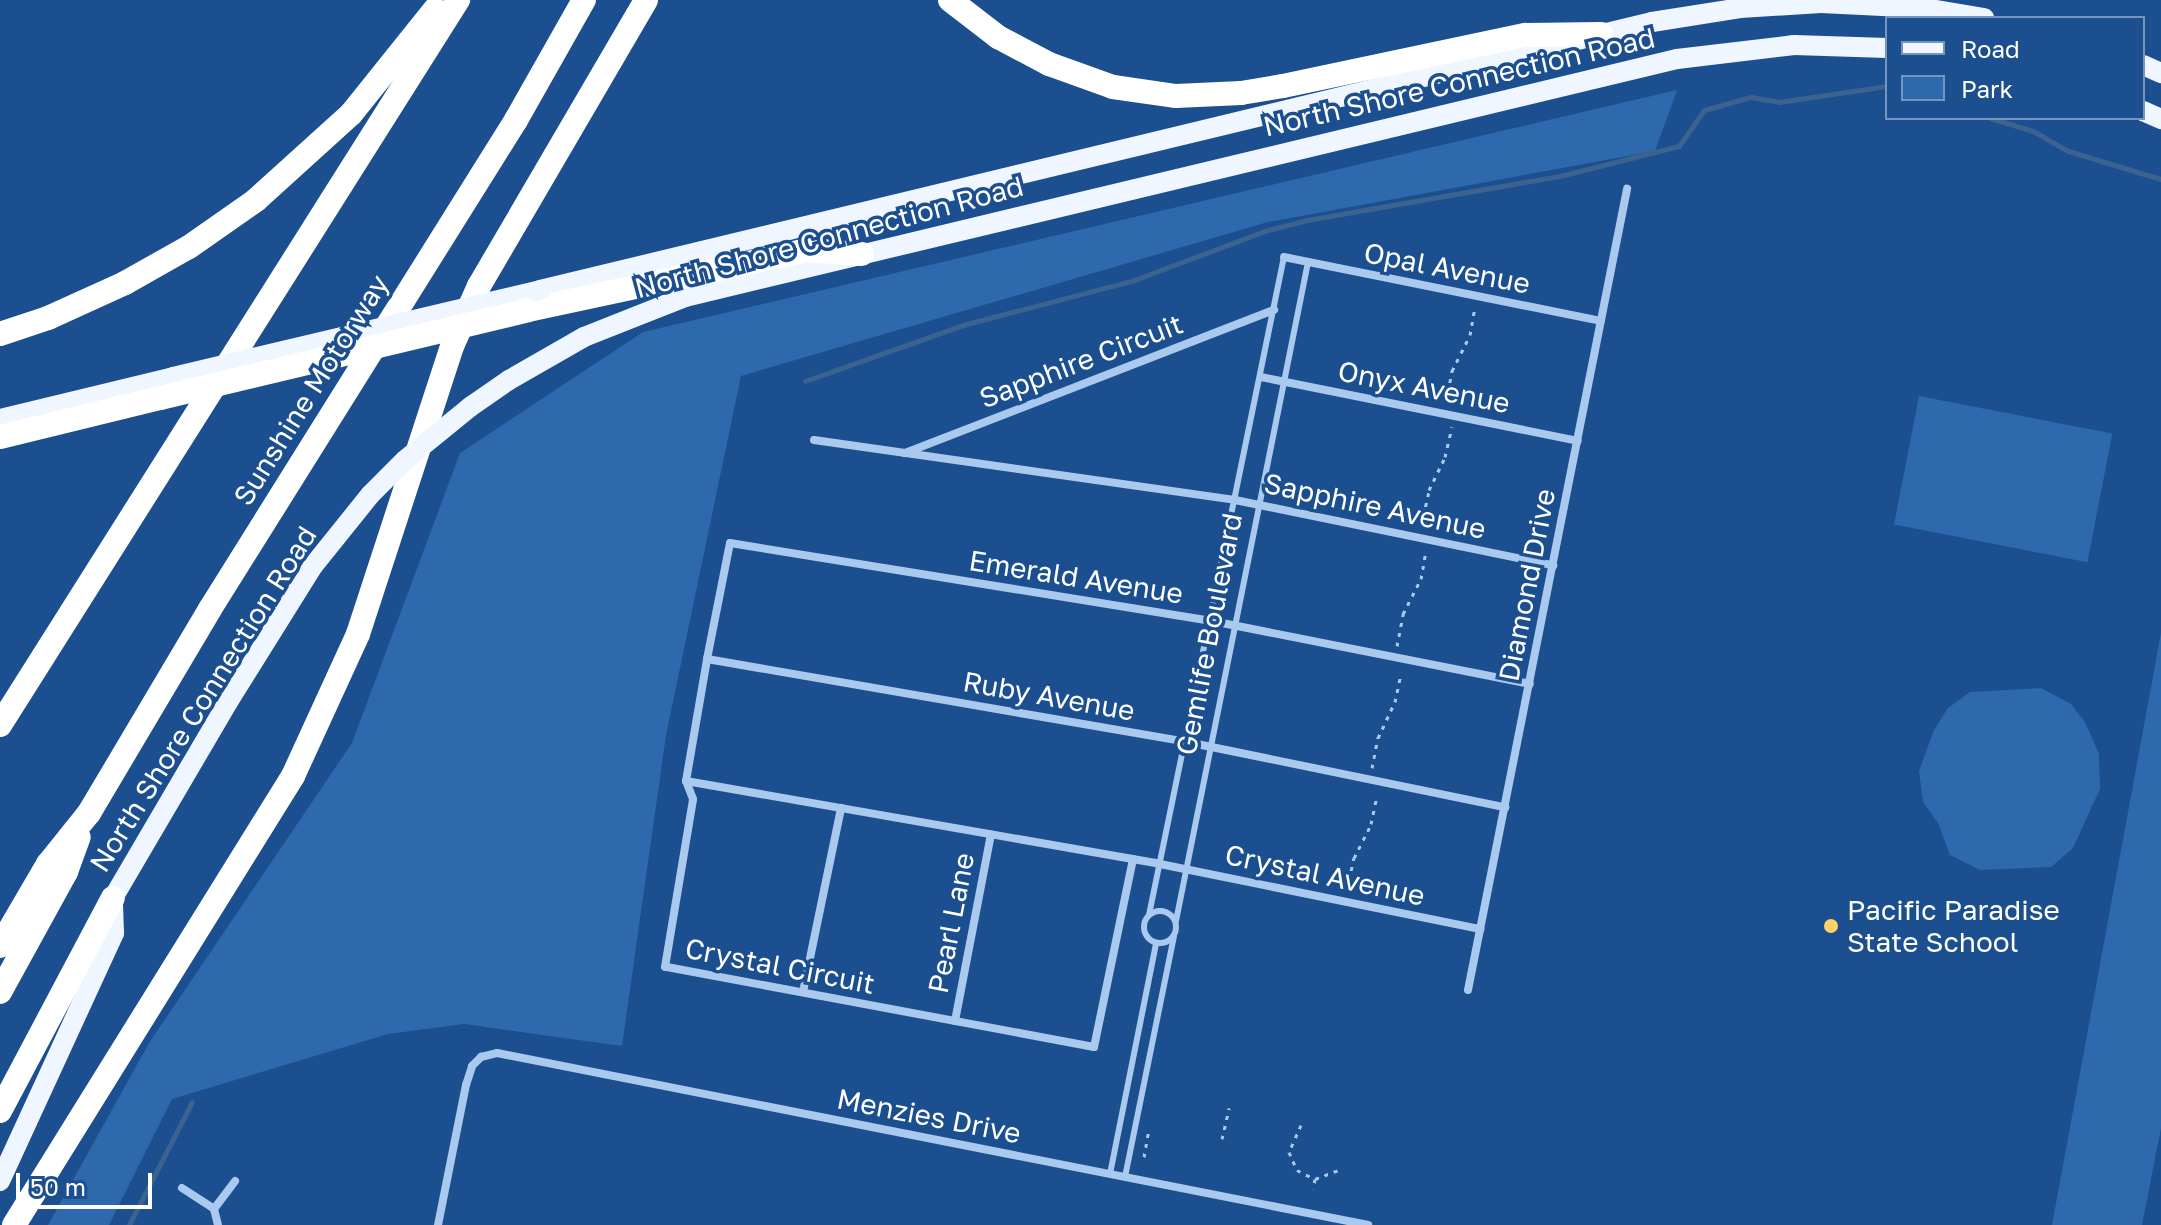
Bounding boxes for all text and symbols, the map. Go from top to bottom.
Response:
legend [1885,16,2145,120]
street label: North Shore Connection Road [1260,21,1658,143]
text: Road [1961,34,2020,63]
text: Park [1961,74,2013,103]
street label: North Shore Connection Road [631,169,1027,305]
street label: Opal Avenue [1361,235,1533,301]
street label: Sunshine Motorway [226,269,396,511]
street label: Sapphire Circuit [975,307,1187,415]
street label: Onyx Avenue [1335,354,1513,420]
street label: Sapphire Avenue [1261,466,1489,546]
street label: Diamond Drive [1492,486,1562,684]
street label: Gemlife Boulevard [1169,510,1249,758]
street label: North Shore Connection Road [83,520,323,878]
street label: Emerald Avenue [967,543,1185,611]
street label: Ruby Avenue [961,664,1137,728]
street label: Crystal Avenue [1222,837,1428,913]
street label: Pearl Lane [921,850,981,996]
place label: Pacific Paradise State School [1847,893,2060,959]
marker: Pacific Paradise State School [1822,917,1840,935]
street label: Crystal Circuit [682,931,878,1001]
street label: Menzies Drive [834,1082,1024,1150]
scale bar [20,1157,156,1207]
text: 50 m [30,1172,86,1201]

